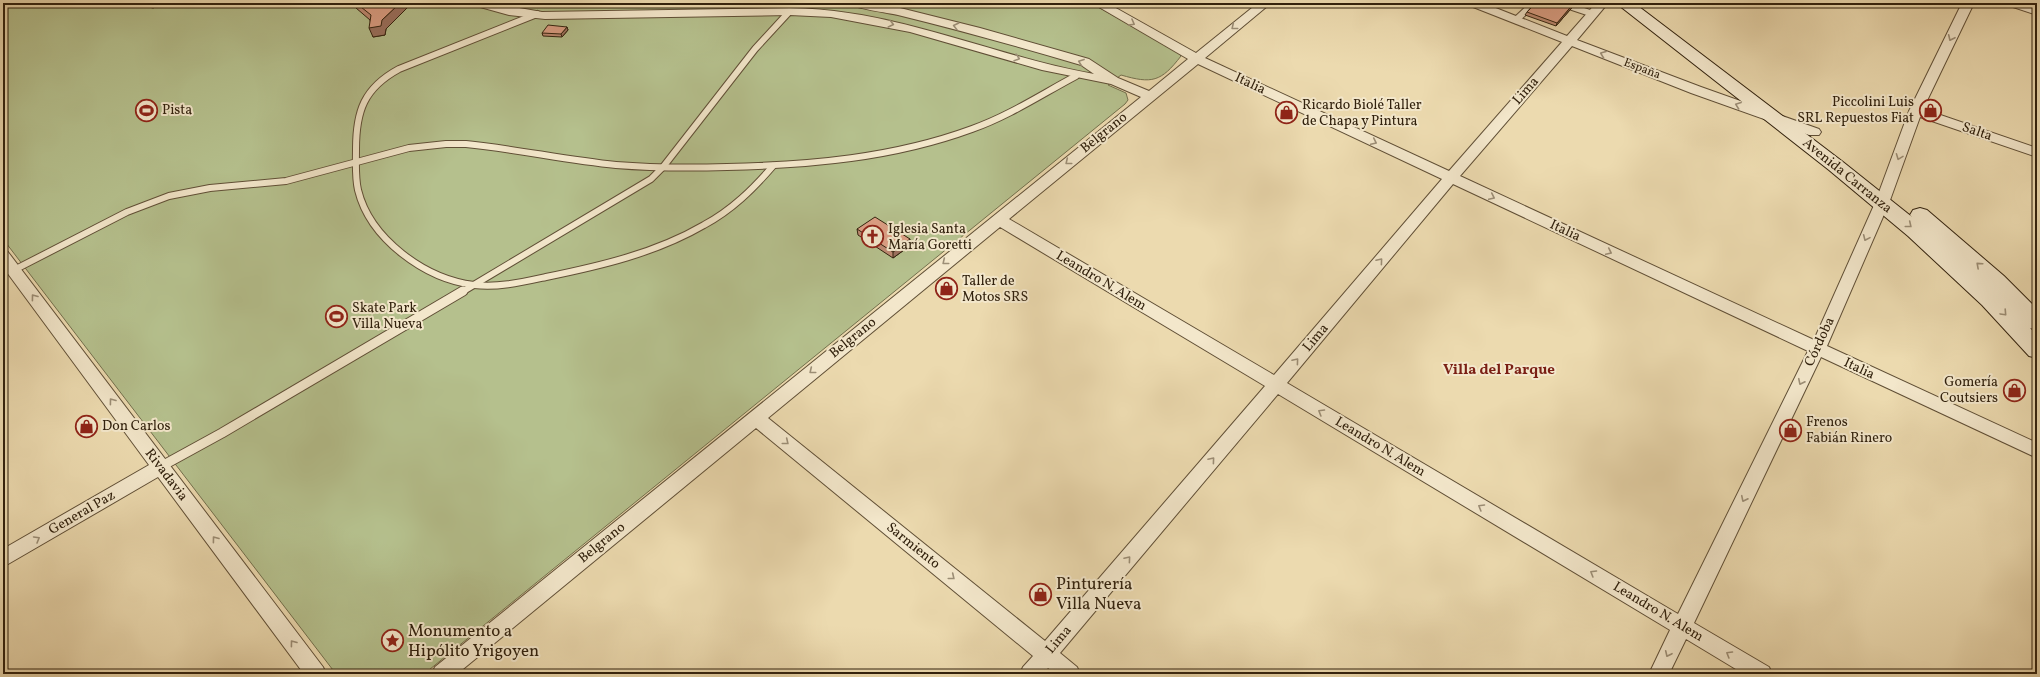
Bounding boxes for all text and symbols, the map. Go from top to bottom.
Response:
one-way arrow [1128,18,1135,25]
one-way arrow [887,19,894,28]
one-way arrow [953,22,960,31]
one-way arrow [1232,23,1239,30]
one-way arrow [1948,34,1956,42]
one-way arrow [1600,51,1607,59]
one-way arrow [1013,53,1020,62]
street label: España [1621,55,1663,83]
one-way arrow [1077,58,1084,66]
street label: Italia [1231,69,1269,99]
street label: Lima [1509,73,1543,109]
place label: Piccolini Luis SRL Repuestos Fiat [1797,93,1914,128]
place label: Ricardo Biolé Taller de Chapa y Pintura [1302,96,1422,131]
sports icon: Pista [133,97,159,123]
shop icon: Piccolini Luis SRL Repuestos Fiat [1917,97,1943,123]
shop icon: Ricardo Biolé Taller de Chapa y Pintura [1274,100,1300,126]
place label: Pista [162,101,192,120]
one-way arrow [1734,102,1741,110]
street label: Belgrano [1077,108,1131,158]
street label: Salta [1959,118,1995,146]
street label: Avenida Carranza [1798,134,1896,218]
one-way arrow [1369,137,1377,145]
one-way arrow [1895,154,1903,161]
one-way arrow [1065,157,1072,164]
one-way arrow [1487,192,1495,200]
street label: Italia [1546,216,1584,246]
place label: Iglesia Santa María Goretti [888,220,972,255]
one-way arrow [1904,220,1912,227]
church icon: Iglesia Santa María Goretti [860,224,886,250]
one-way arrow [1863,234,1871,242]
street label: Leandro N. Alem [1052,246,1150,316]
one-way arrow [1605,247,1613,255]
one-way arrow [943,257,950,264]
one-way arrow [1376,259,1383,266]
one-way arrow [1977,262,1984,269]
place label: Taller de Motos SRS [962,272,1028,307]
shop icon: Taller de Motos SRS [933,276,959,302]
one-way arrow [32,294,39,301]
place label: Skate Park Villa Nueva [352,299,422,334]
sports icon: Skate Park Villa Nueva [323,303,349,329]
one-way arrow [2000,308,2007,316]
street label: Belgrano [826,313,880,363]
street label: Córdoba [1800,314,1840,370]
street label: Lima [1299,320,1333,356]
street label: Italia [1840,354,1878,384]
one-way arrow [1292,358,1299,365]
district label: Villa del Parque [1443,360,1555,381]
one-way arrow [810,366,817,373]
place label: Gomería Coutsiers [1940,373,1998,408]
shop icon: Gomería Coutsiers [2001,377,2027,403]
one-way arrow [1798,378,1806,386]
one-way arrow [109,398,116,405]
one-way arrow [1318,410,1325,417]
street label: Leandro N. Alem [1331,412,1429,482]
shop icon: Don Carlos [73,413,99,439]
place label: Frenos Fabián Rinero [1806,413,1892,448]
place label: Don Carlos [102,417,170,436]
shop icon: Frenos Fabián Rinero [1778,417,1804,443]
one-way arrow [781,438,788,445]
street label: Rivadavia [140,445,192,505]
one-way arrow [1208,457,1215,465]
street label: General Paz [45,486,119,540]
one-way arrow [1741,495,1748,502]
one-way arrow [1478,504,1485,511]
street label: Belgrano [575,518,629,568]
street label: Sarmiento [882,518,944,574]
one-way arrow [33,536,40,543]
one-way arrow [212,536,219,543]
one-way arrow [1124,556,1131,564]
one-way arrow [1590,570,1597,578]
one-way arrow [947,573,954,580]
place label: Pinturería Villa Nueva [1056,573,1142,616]
street label: Leandro N. Alem [1609,577,1707,647]
shop icon: Pinturería Villa Nueva [1027,581,1053,607]
place label: Monumento a Hipólito Yrigoyen [408,620,539,663]
street label: Lima [1042,622,1076,658]
place icon: Monumento a Hipólito Yrigoyen [379,628,405,654]
one-way arrow [290,640,297,647]
one-way arrow [1665,649,1673,657]
one-way arrow [1726,651,1733,658]

